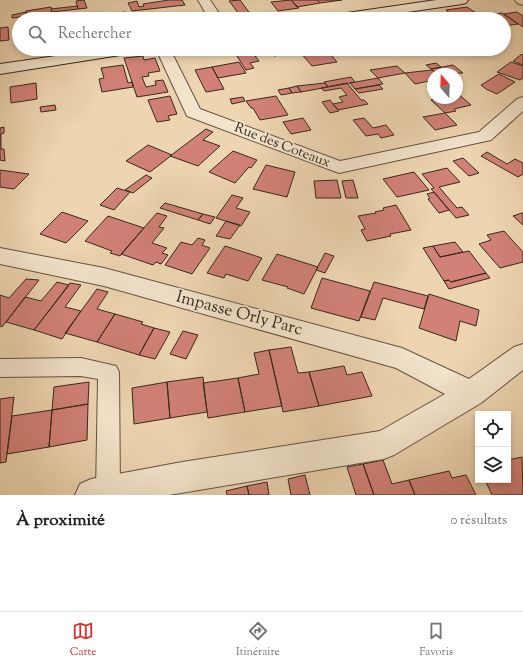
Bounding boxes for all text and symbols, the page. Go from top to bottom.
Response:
search box [12,12,511,56]
icon: search [26,23,48,45]
text: Rechercher [58,24,131,45]
north arrow [427,68,463,104]
street label: Rue des Coteaux [231,118,333,174]
street label: Impasse Orly Parc [173,286,305,343]
map controls [475,411,511,483]
button: locate [475,411,511,447]
button: layers [475,447,511,483]
text: À proximité [16,509,105,533]
text: 0 résultats [450,512,507,530]
tab: Carte [70,620,96,660]
tab: Itinéraire [236,620,280,660]
tab: Favoris [419,620,453,660]

